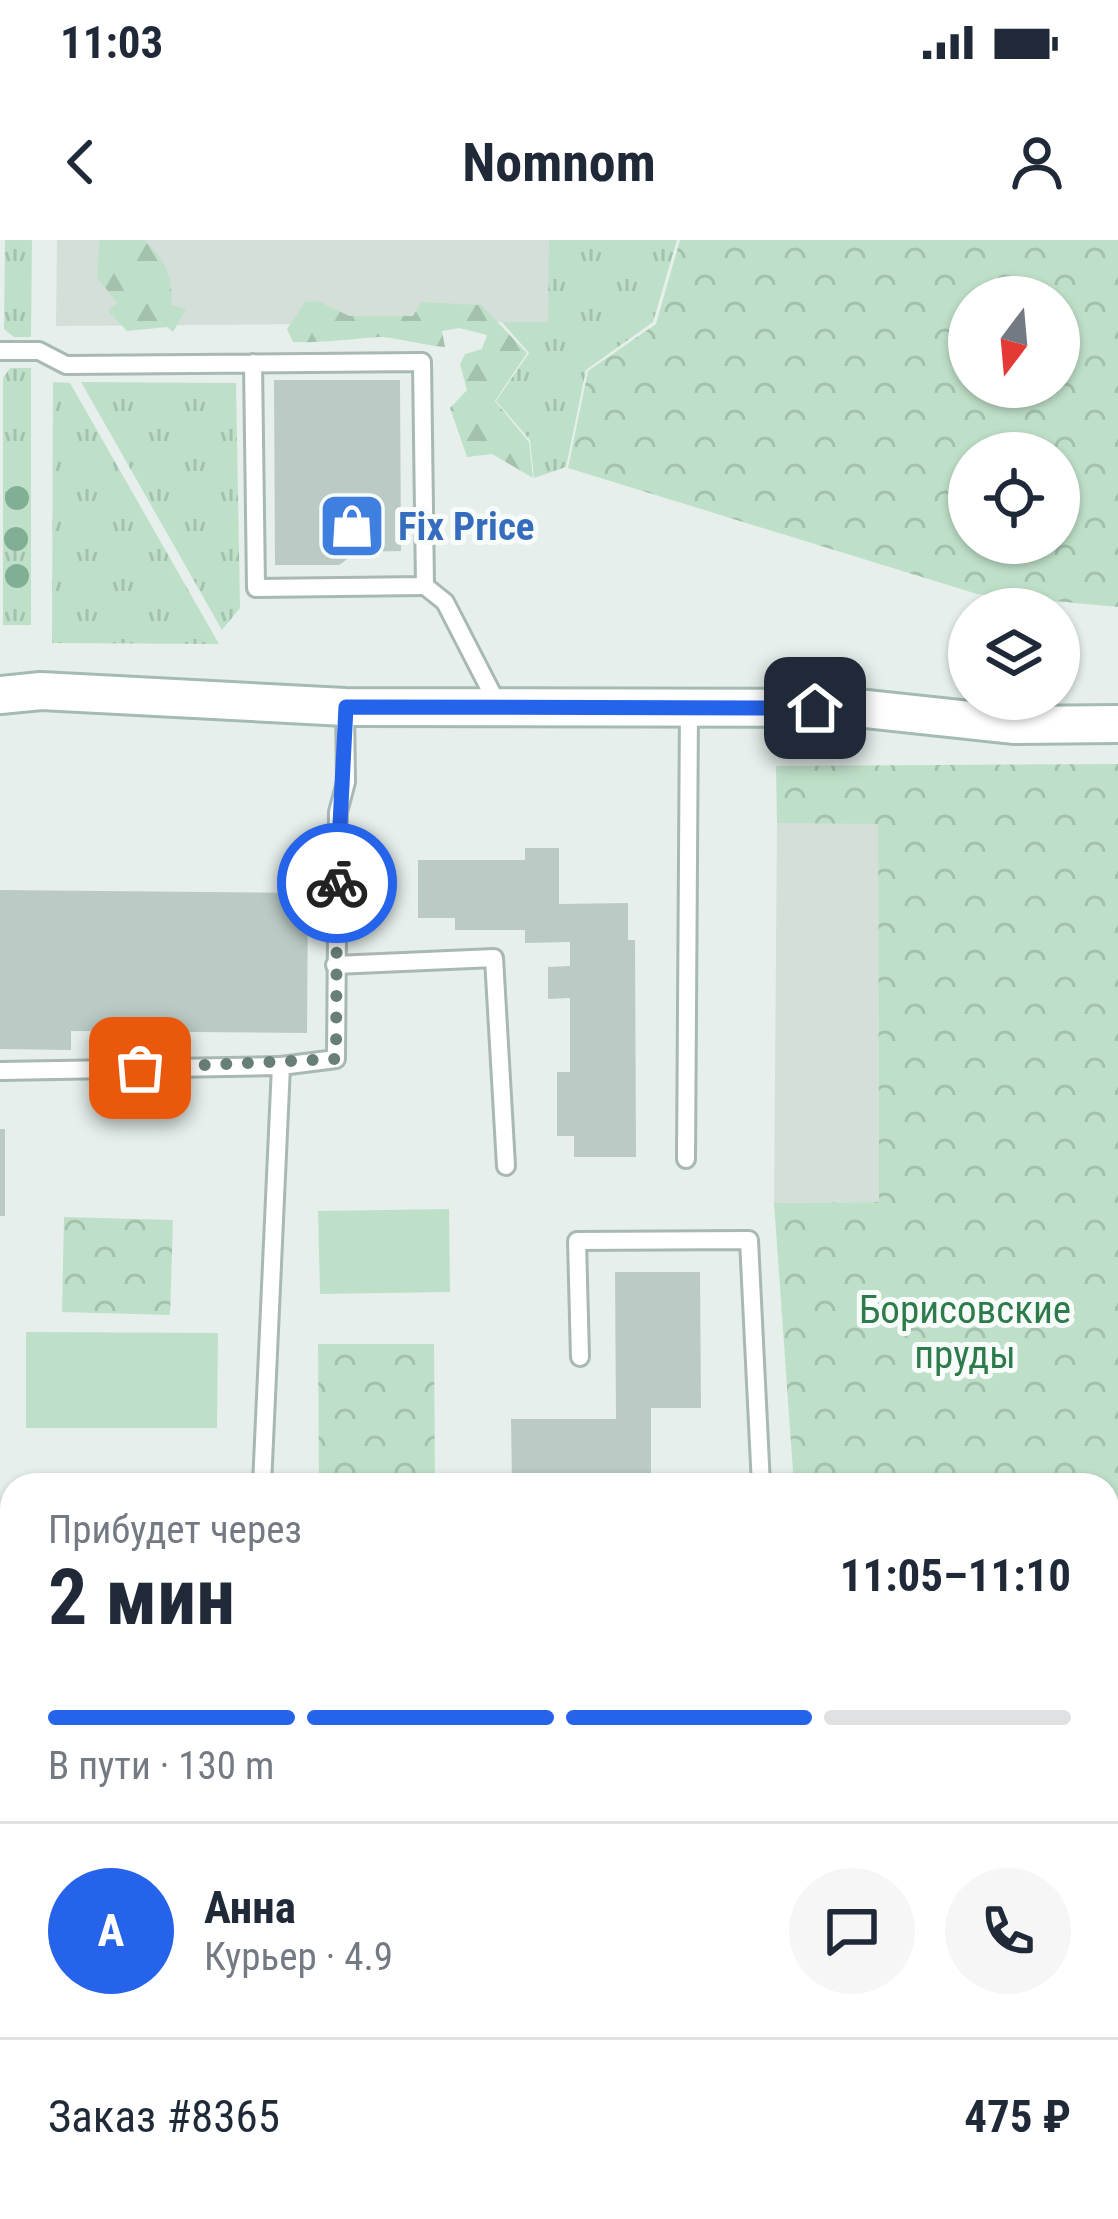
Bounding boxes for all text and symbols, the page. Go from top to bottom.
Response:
text: 11:03 [60,16,163,69]
icon: back [48,129,114,195]
icon: person [1004,129,1070,195]
text: Nomnom [462,131,656,194]
north arrow [948,276,1080,408]
map controls [948,276,1080,720]
button: locate [948,432,1080,564]
shop icon: Fix Price [317,491,387,561]
place label: Fix Price [398,504,535,550]
button: layers [948,588,1080,720]
pin [764,657,866,759]
icon: home [782,675,848,741]
courier [277,823,397,943]
icon: bike [304,850,370,916]
pin [89,1017,191,1119]
icon: bag [107,1035,173,1101]
park label: Борисовские пруды [859,1287,1071,1378]
text: Прибудет через [48,1507,302,1553]
text: 11:05–11:10 [840,1549,1071,1602]
text: 2 мин [48,1552,235,1643]
text: В пути · 130 m [48,1743,274,1789]
button: chat [789,1868,915,1994]
button: phone [945,1868,1071,1994]
text: Анна [204,1881,296,1934]
text: А [98,1904,124,1957]
text: Курьер · 4.9 [204,1934,393,1980]
text: Заказ #8365 [48,2090,280,2143]
text: 475 ₽ [964,2090,1071,2143]

